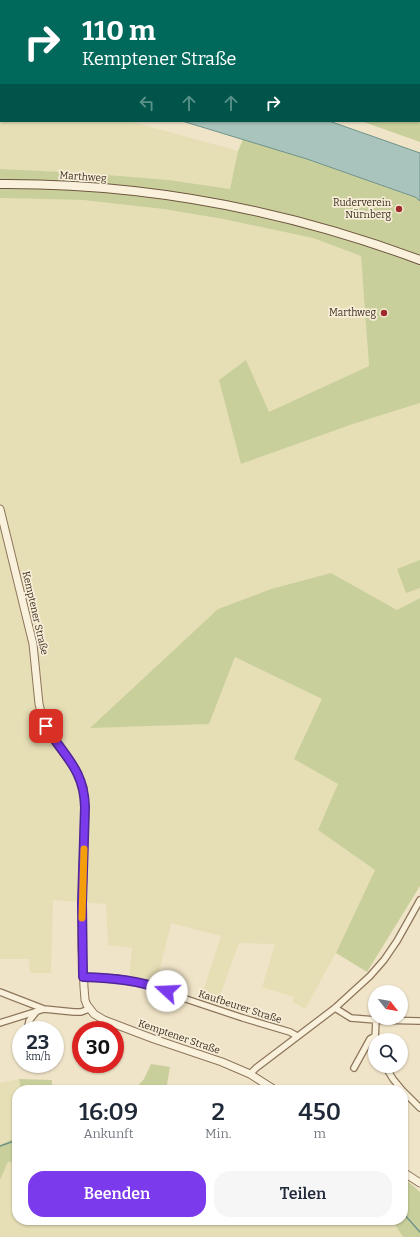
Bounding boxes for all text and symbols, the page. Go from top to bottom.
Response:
text: 110 m [82,14,156,47]
icon: right [16,16,68,68]
text: Kemptener Straße [82,48,236,70]
icon: left [136,92,158,114]
icon: ahead [178,92,200,114]
icon: ahead [220,92,242,114]
icon: right [262,92,284,114]
street label: Marthweg [59,169,107,185]
place label: Ruderverein Nürnberg [333,197,392,221]
marker: Ruderverein Nürnberg [394,204,404,214]
place label: Marthweg [329,307,376,319]
marker: Marthweg [379,308,389,318]
street label: Kemptener Straße [20,570,50,656]
pin [29,709,63,743]
icon: arrive [35,715,57,737]
position arrow [146,970,188,1012]
north arrow [368,985,408,1025]
map controls [368,985,408,1073]
street label: Kaufbeurer Straße [197,988,283,1026]
street label: Kemptener Straße [137,1017,221,1057]
speed limit sign: 30 [72,1021,124,1073]
text: 23 [27,1030,49,1054]
button: search [368,1033,408,1073]
text: km/h [26,1051,50,1063]
text: 16:09 [79,1098,138,1126]
text: 2 [212,1098,225,1126]
text: 450 [298,1098,341,1126]
text: Ankunft [83,1126,133,1141]
text: Min. [205,1126,231,1141]
text: m [314,1126,326,1141]
button: Beenden [28,1171,206,1217]
button: Teilen [214,1171,392,1217]

